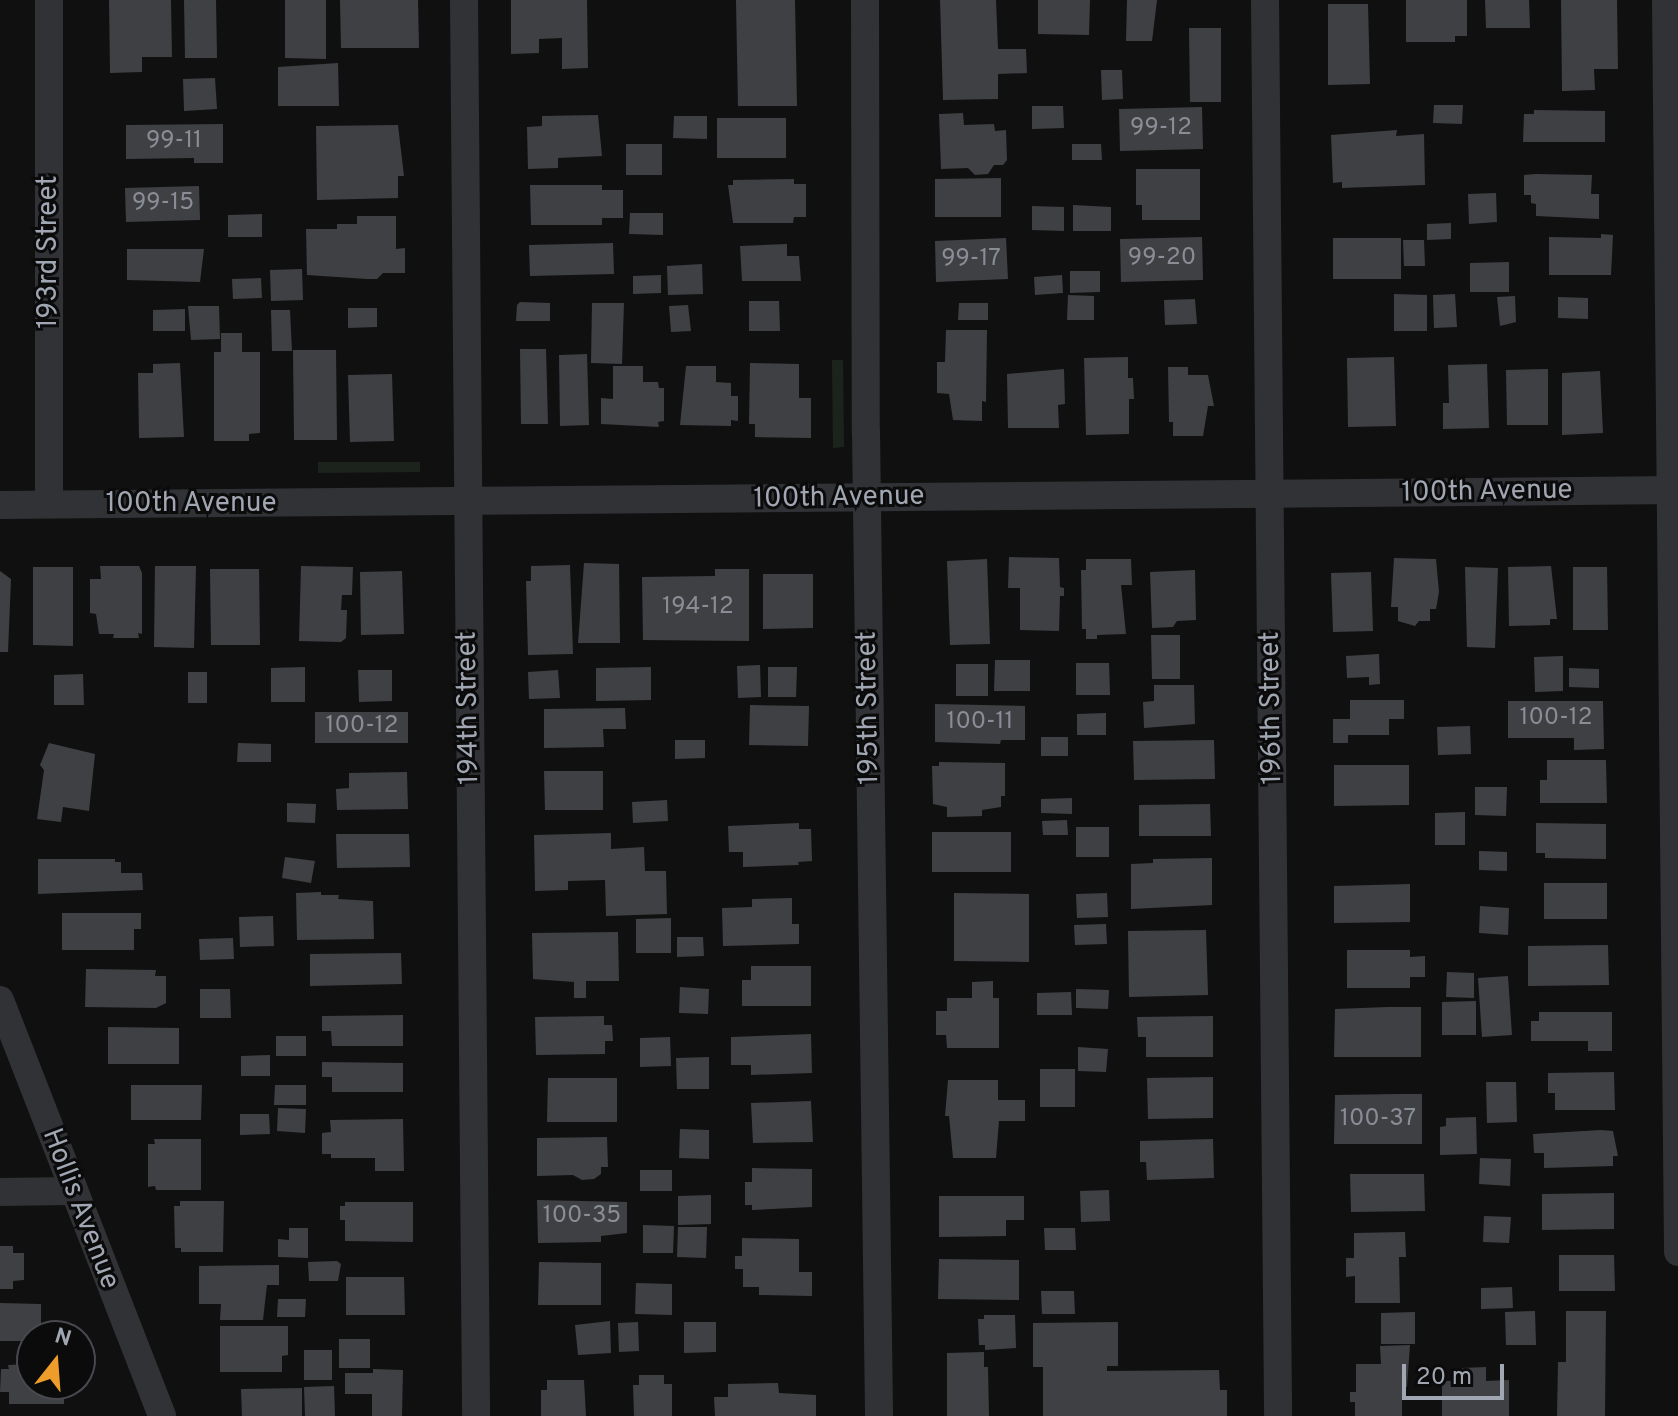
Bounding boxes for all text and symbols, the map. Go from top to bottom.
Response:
house number: 99-12 [1130,115,1192,143]
house number: 99-11 [146,128,202,156]
street label: 193rd Street [32,175,66,329]
house number: 99-15 [132,190,194,218]
house number: 99-20 [1128,245,1196,273]
house number: 99-17 [941,246,1001,274]
street label: 100th Avenue [1401,474,1573,510]
street label: 100th Avenue [753,480,925,516]
street label: 100th Avenue [105,487,277,521]
house number: 194-12 [662,594,734,622]
street label: 194th Street [451,631,487,785]
street label: 195th Street [851,631,887,785]
street label: 196th Street [1254,631,1290,785]
house number: 100-12 [1520,705,1592,733]
house number: 100-11 [946,709,1014,737]
house number: 100-12 [326,713,398,741]
house number: 100-37 [1340,1106,1416,1134]
street label: Hollis Avenue [34,1123,126,1295]
house number: 100-35 [543,1203,621,1231]
north arrow [16,1320,96,1400]
text: N [51,1323,74,1354]
scale bar [1406,1348,1508,1398]
text: 20 m [1416,1363,1472,1393]

